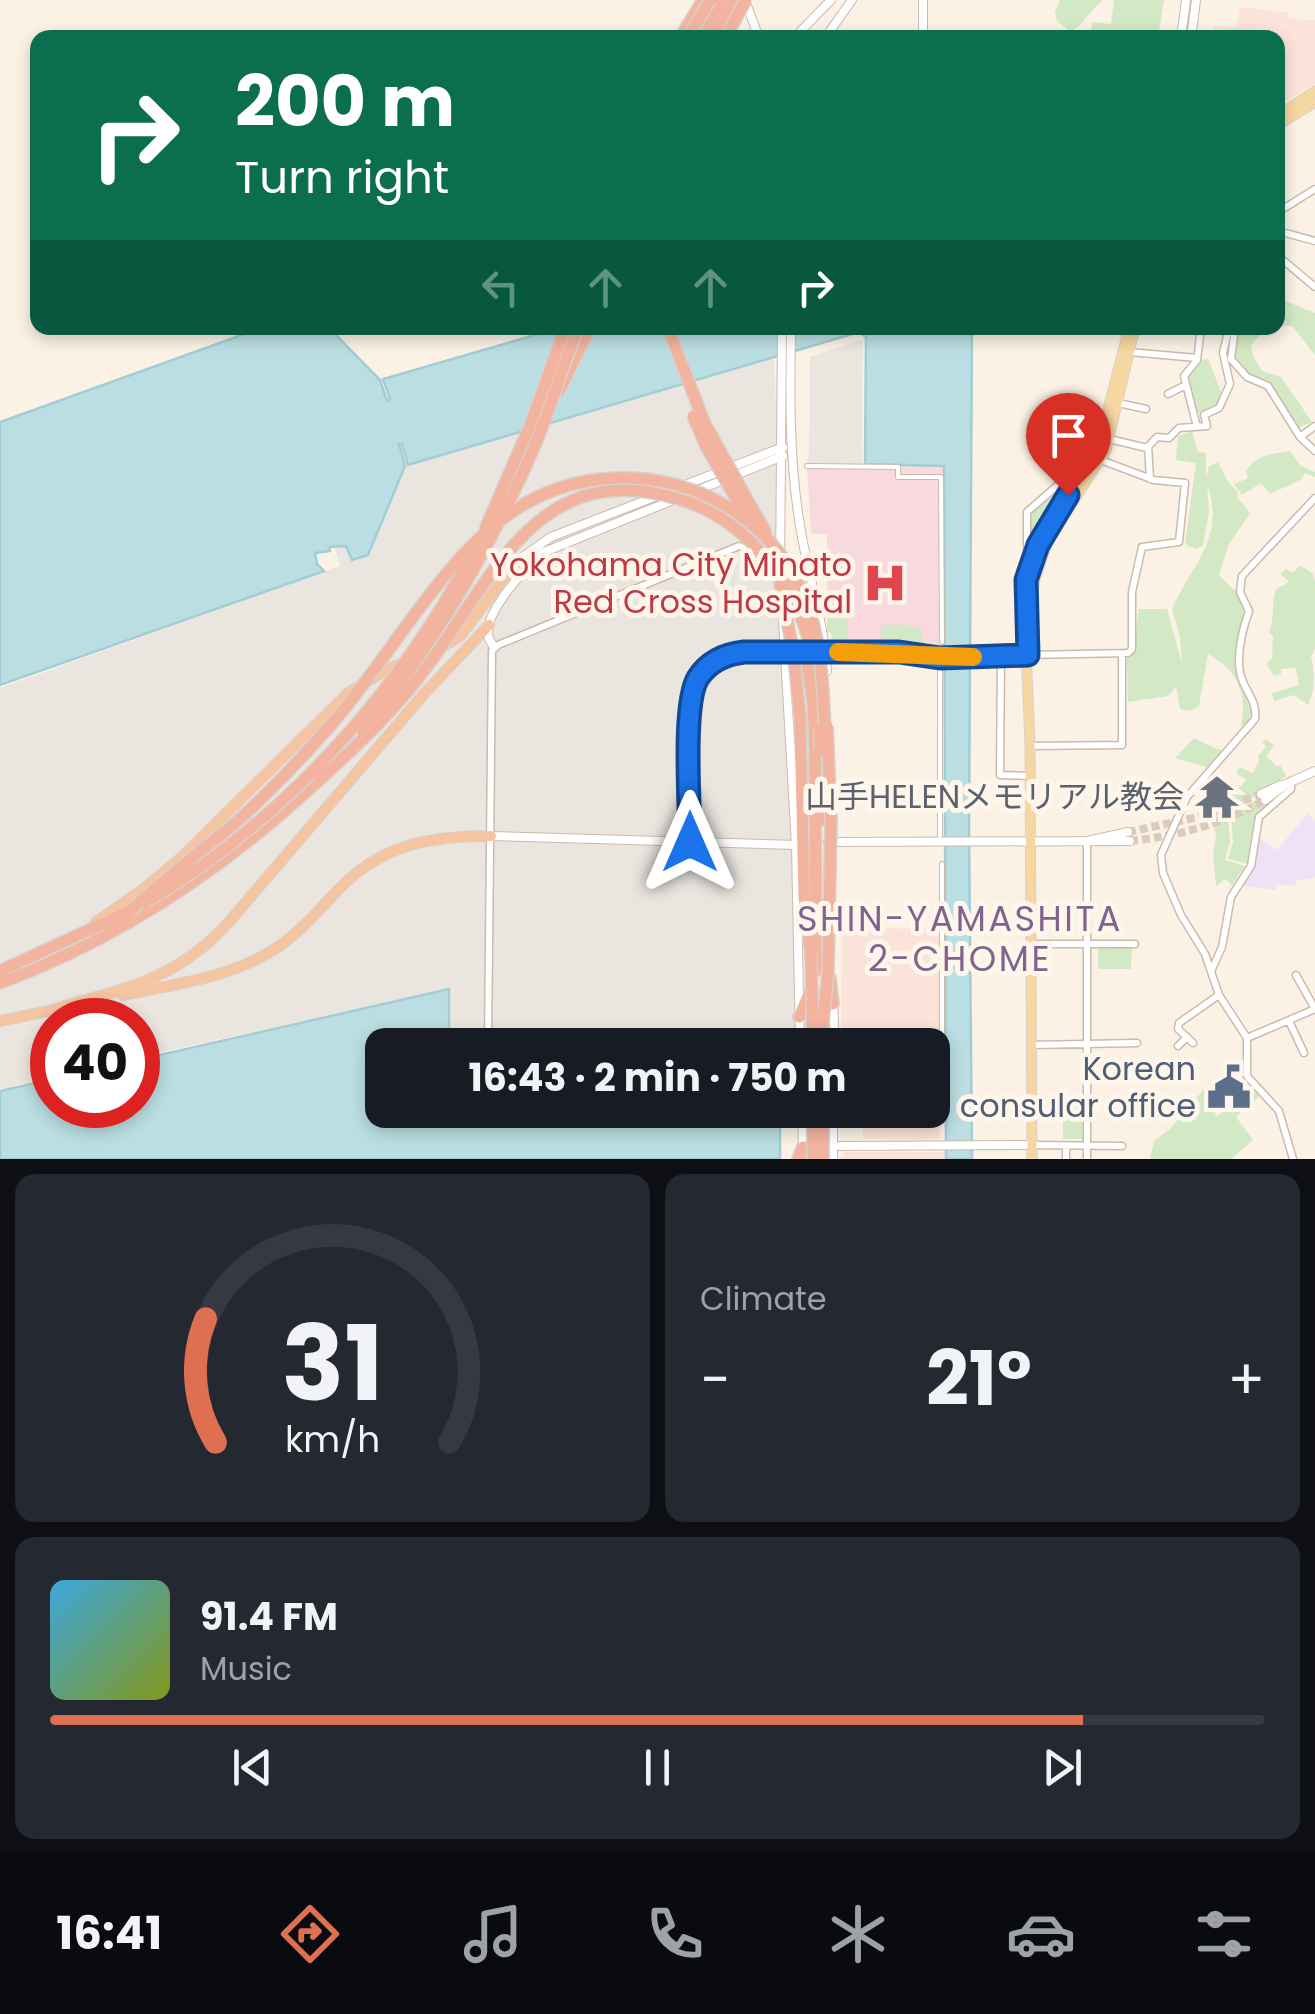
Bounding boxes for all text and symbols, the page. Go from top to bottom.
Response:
text: 200 m [235,52,455,151]
icon: right [70,70,200,200]
text: Turn right [235,146,449,209]
icon: left [473,260,528,315]
icon: ahead [578,260,633,315]
icon: ahead [683,260,738,315]
icon: right [788,260,843,315]
pin [1026,393,1111,496]
icon: arrive [1041,408,1096,463]
place label: Yokohama City Minato Red Cross Hospital [490,542,852,624]
hospital icon: Yokohama City Minato Red Cross Hospital [861,559,909,607]
temple icon: 山手HELENメモリアル教会 [1193,773,1241,821]
place label: 山手HELENメモリアル教会 [805,774,1184,819]
position arrow [638,790,742,894]
district label: SHIN-YAMASHITA 2-CHOME [797,894,1123,983]
speed limit sign: 40 [30,998,160,1128]
place label: Korean consular office [960,1046,1196,1128]
text: 16:43 · 2 min · 750 m [469,1051,846,1104]
public building icon: Korean consular office [1205,1063,1253,1111]
text: Climate [700,1276,827,1321]
text: 31 [281,1291,384,1436]
text: 21° [926,1326,1032,1431]
text: − [700,1341,730,1418]
text: + [1227,1341,1265,1418]
text: km/h [285,1414,380,1465]
text: 91.4 FM [200,1590,338,1643]
text: Music [200,1646,292,1691]
icon: previous [225,1740,280,1795]
icon: pause [630,1740,685,1795]
icon: next [1035,1740,1090,1795]
icon: directions [275,1899,345,1969]
icon: music [458,1899,528,1969]
icon: phone [640,1899,710,1969]
icon: climate [823,1899,893,1969]
icon: car [1006,1899,1076,1969]
icon: filters [1189,1899,1259,1969]
text: 16:41 [56,1902,162,1965]

